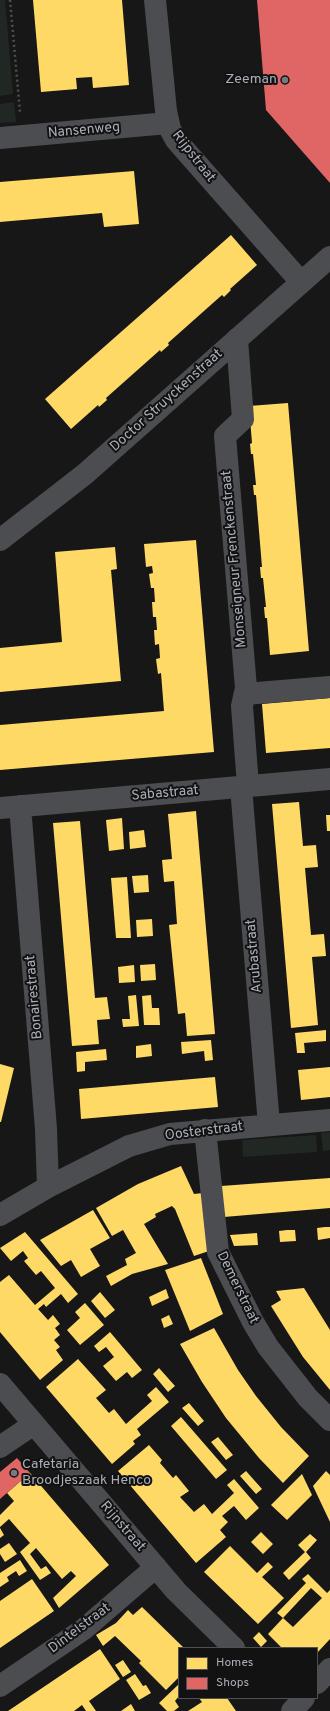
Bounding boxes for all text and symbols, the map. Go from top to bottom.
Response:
place label: Zeeman [225,72,277,88]
marker: Zeeman [280,75,290,85]
street label: Nansenweg [47,119,121,143]
street label: Rijpstraat [168,128,218,186]
street label: Doctor Struyckenstraat [107,346,227,456]
street label: Monseigneur Frenckenstraat [219,470,251,648]
street label: Sabastraat [131,783,199,805]
street label: Arubastraat [243,918,267,994]
street label: Bonairestraat [23,954,47,1040]
street label: Oosterstraat [164,1119,244,1145]
street label: Demerstraat [212,1249,262,1327]
place label: Cafetaria Broodjeszaak Henco [22,1457,151,1490]
marker: Cafetaria Broodjeszaak Henco [9,1468,19,1478]
street label: Rijnstraat [96,1498,148,1556]
street label: Dintelstraat [46,1600,114,1658]
legend [178,1647,318,1699]
text: Homes [216,1655,253,1671]
text: Shops [216,1675,249,1691]

